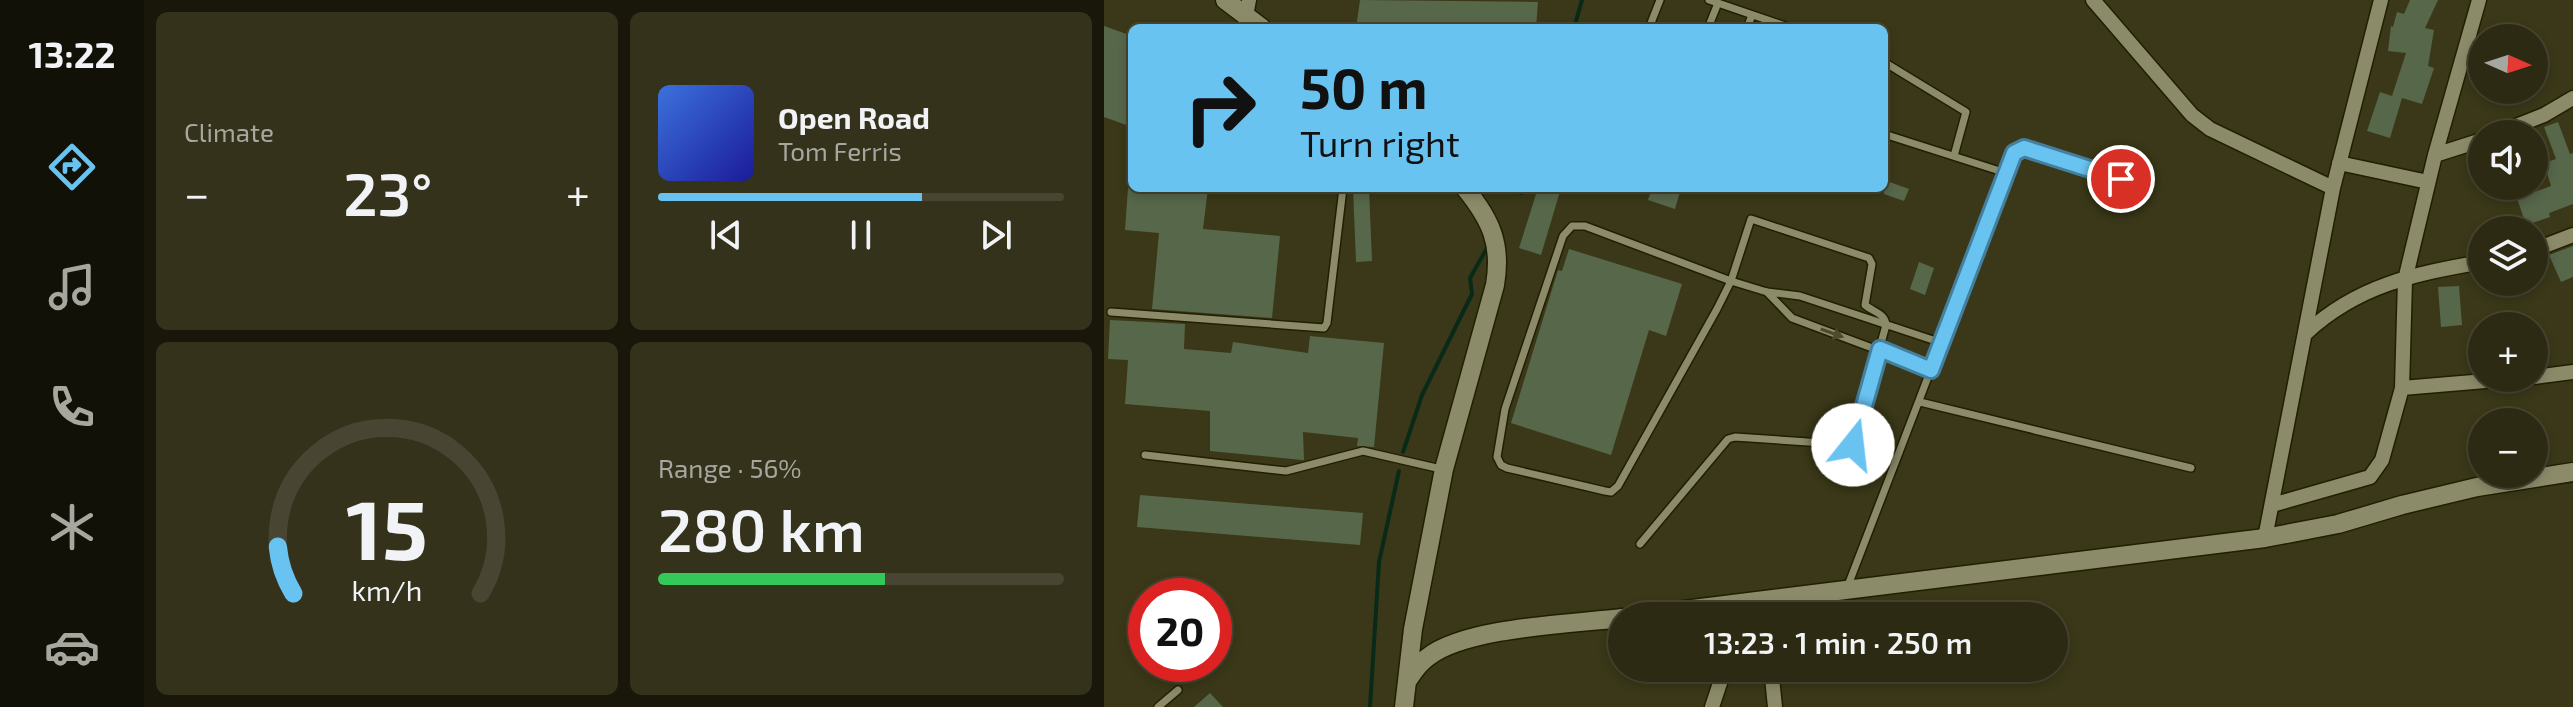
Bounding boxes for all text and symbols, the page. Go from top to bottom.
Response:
north arrow [2468,24,2548,104]
map controls [2468,24,2548,488]
text: 13:22 [28,32,116,75]
text: 50 m [1300,53,1428,120]
icon: right [1168,56,1272,160]
text: Open Road [778,99,930,135]
text: Climate [184,116,274,147]
button: sound [2468,120,2548,200]
text: Turn right [1300,121,1460,164]
text: Tom Ferris [778,135,902,166]
icon: directions [44,139,100,195]
pin [2087,145,2155,213]
text: 23° [343,156,432,228]
icon: arrive [2099,157,2143,201]
text: − [184,166,210,219]
text: + [566,166,590,219]
icon: previous [704,213,748,257]
icon: pause [839,213,883,257]
icon: next [974,213,1018,257]
button: layers [2468,216,2548,296]
icon: music [44,259,100,315]
button: + [2468,312,2548,392]
one-way arrow [1820,327,1844,339]
icon: phone [44,379,100,435]
position arrow [1811,403,1895,487]
button: − [2468,408,2548,488]
text: Range · 56% [658,452,802,483]
text: 15 [346,477,428,577]
text: 280 km [658,492,865,564]
icon: climate [44,499,100,555]
text: km/h [352,572,422,607]
speed limit sign: 20 [1128,578,1232,682]
icon: car [44,619,100,675]
text: 13:23 · 1 min · 250 m [1704,624,1972,660]

